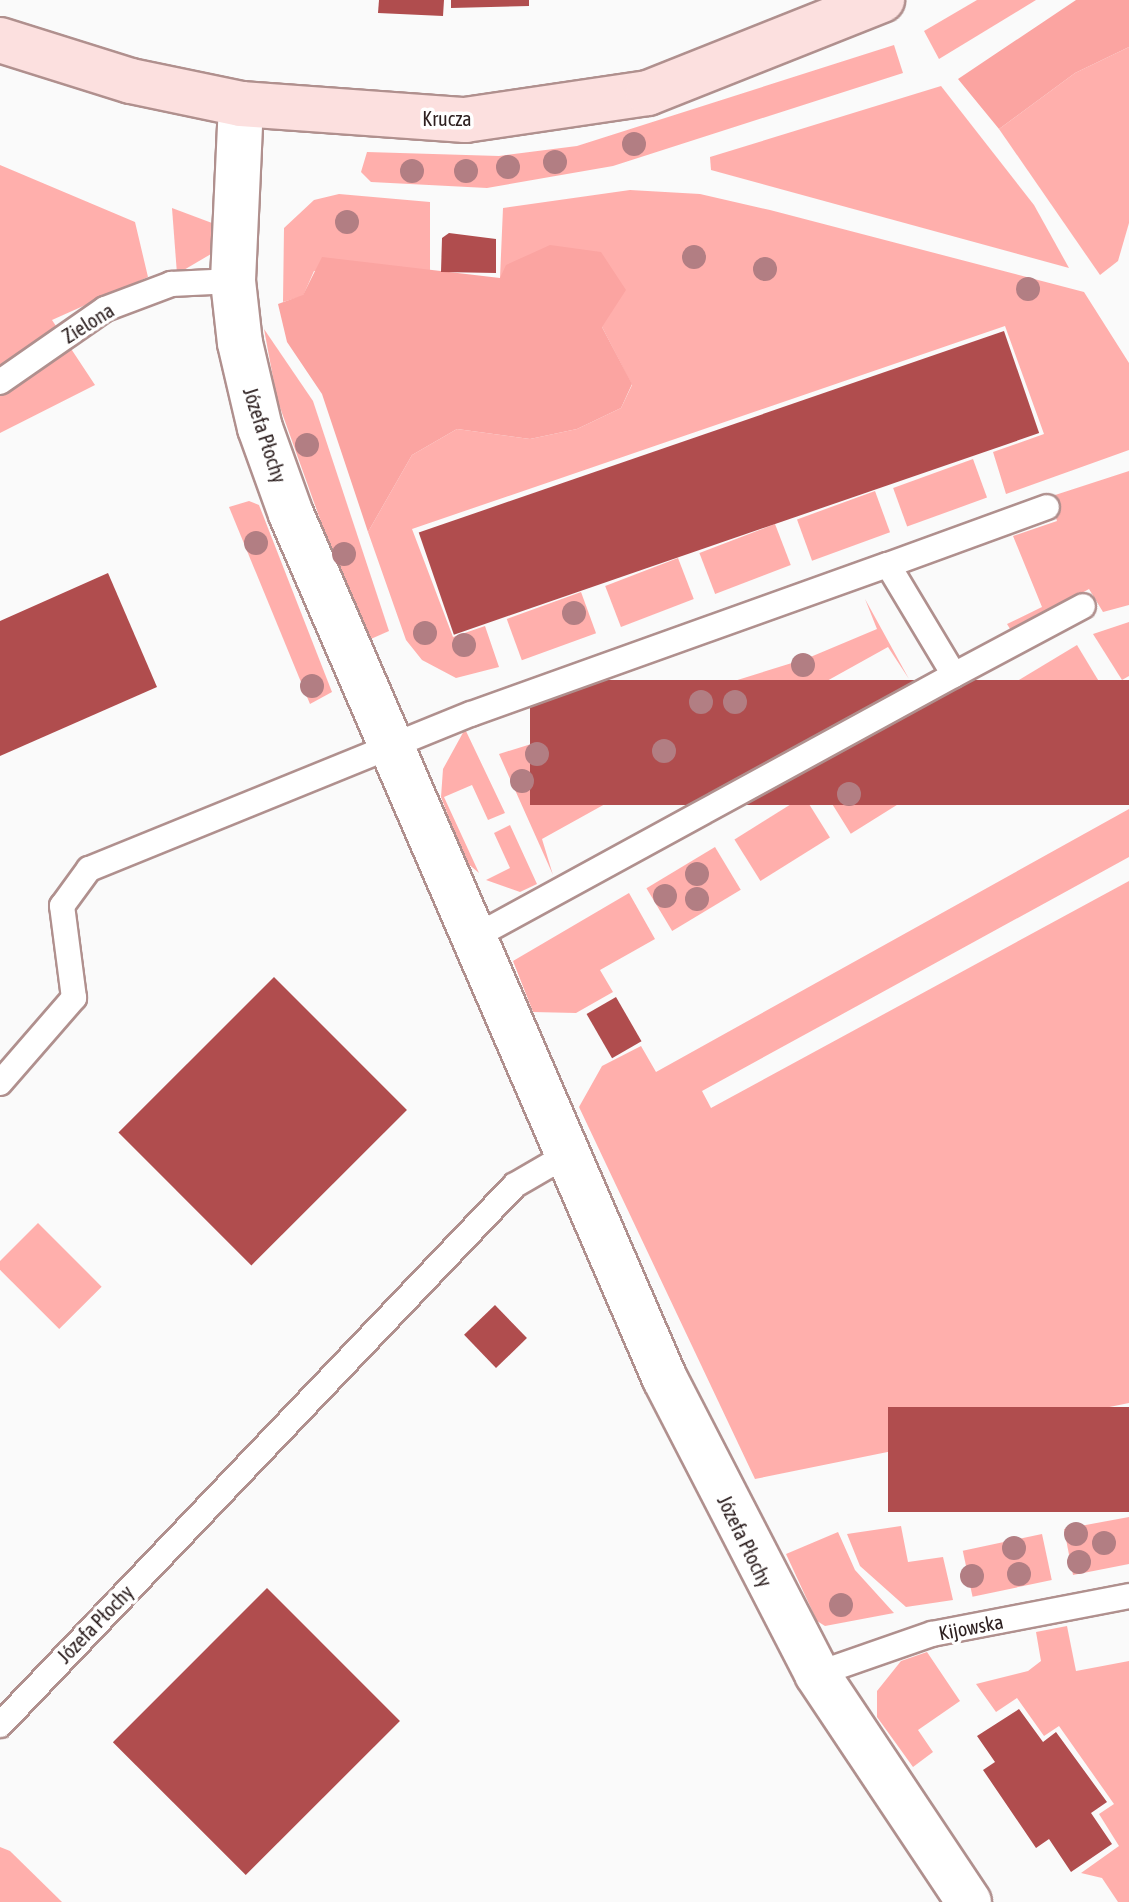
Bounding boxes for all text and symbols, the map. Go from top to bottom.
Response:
street label: Krucza [422,106,472,130]
street label: Zielona [58,298,118,348]
street label: Józefa Płochy [238,384,292,486]
street label: Józefa Płochy [713,1491,777,1591]
street label: Józefa Płochy [52,1580,138,1668]
street label: Kijowska [937,1609,1005,1645]

